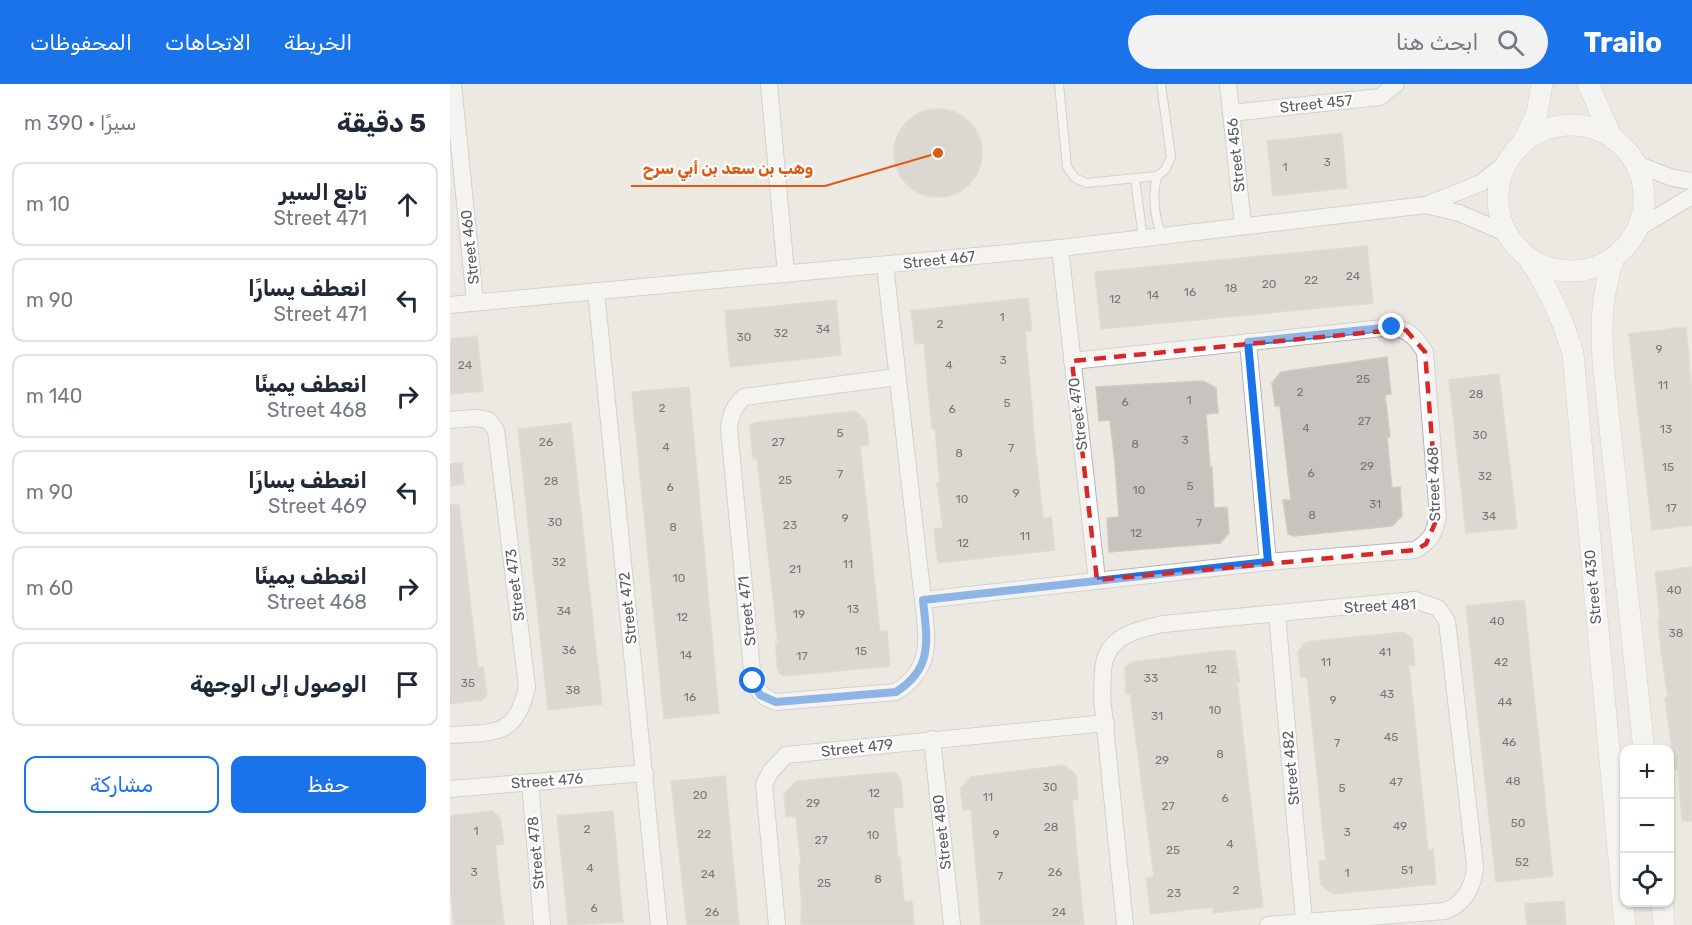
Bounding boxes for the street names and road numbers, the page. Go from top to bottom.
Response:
street label: Street 457 [1279,91,1354,117]
street label: Street 456 [1223,117,1249,193]
street label: Street 460 [457,209,483,285]
street label: Street 467 [902,247,976,273]
street label: Street 470 [1065,377,1091,451]
street label: Street 468 [1424,446,1444,522]
street label: Street 473 [502,548,528,622]
street label: Street 430 [1581,549,1605,625]
street label: Street 472 [615,571,641,645]
street label: Street 471 [734,575,760,647]
street label: Street 481 [1343,595,1417,617]
street label: Street 482 [1279,730,1303,806]
street label: Street 479 [820,735,894,761]
street label: Street 476 [510,769,584,793]
street label: Street 480 [929,794,955,870]
street label: Street 478 [524,816,548,890]

